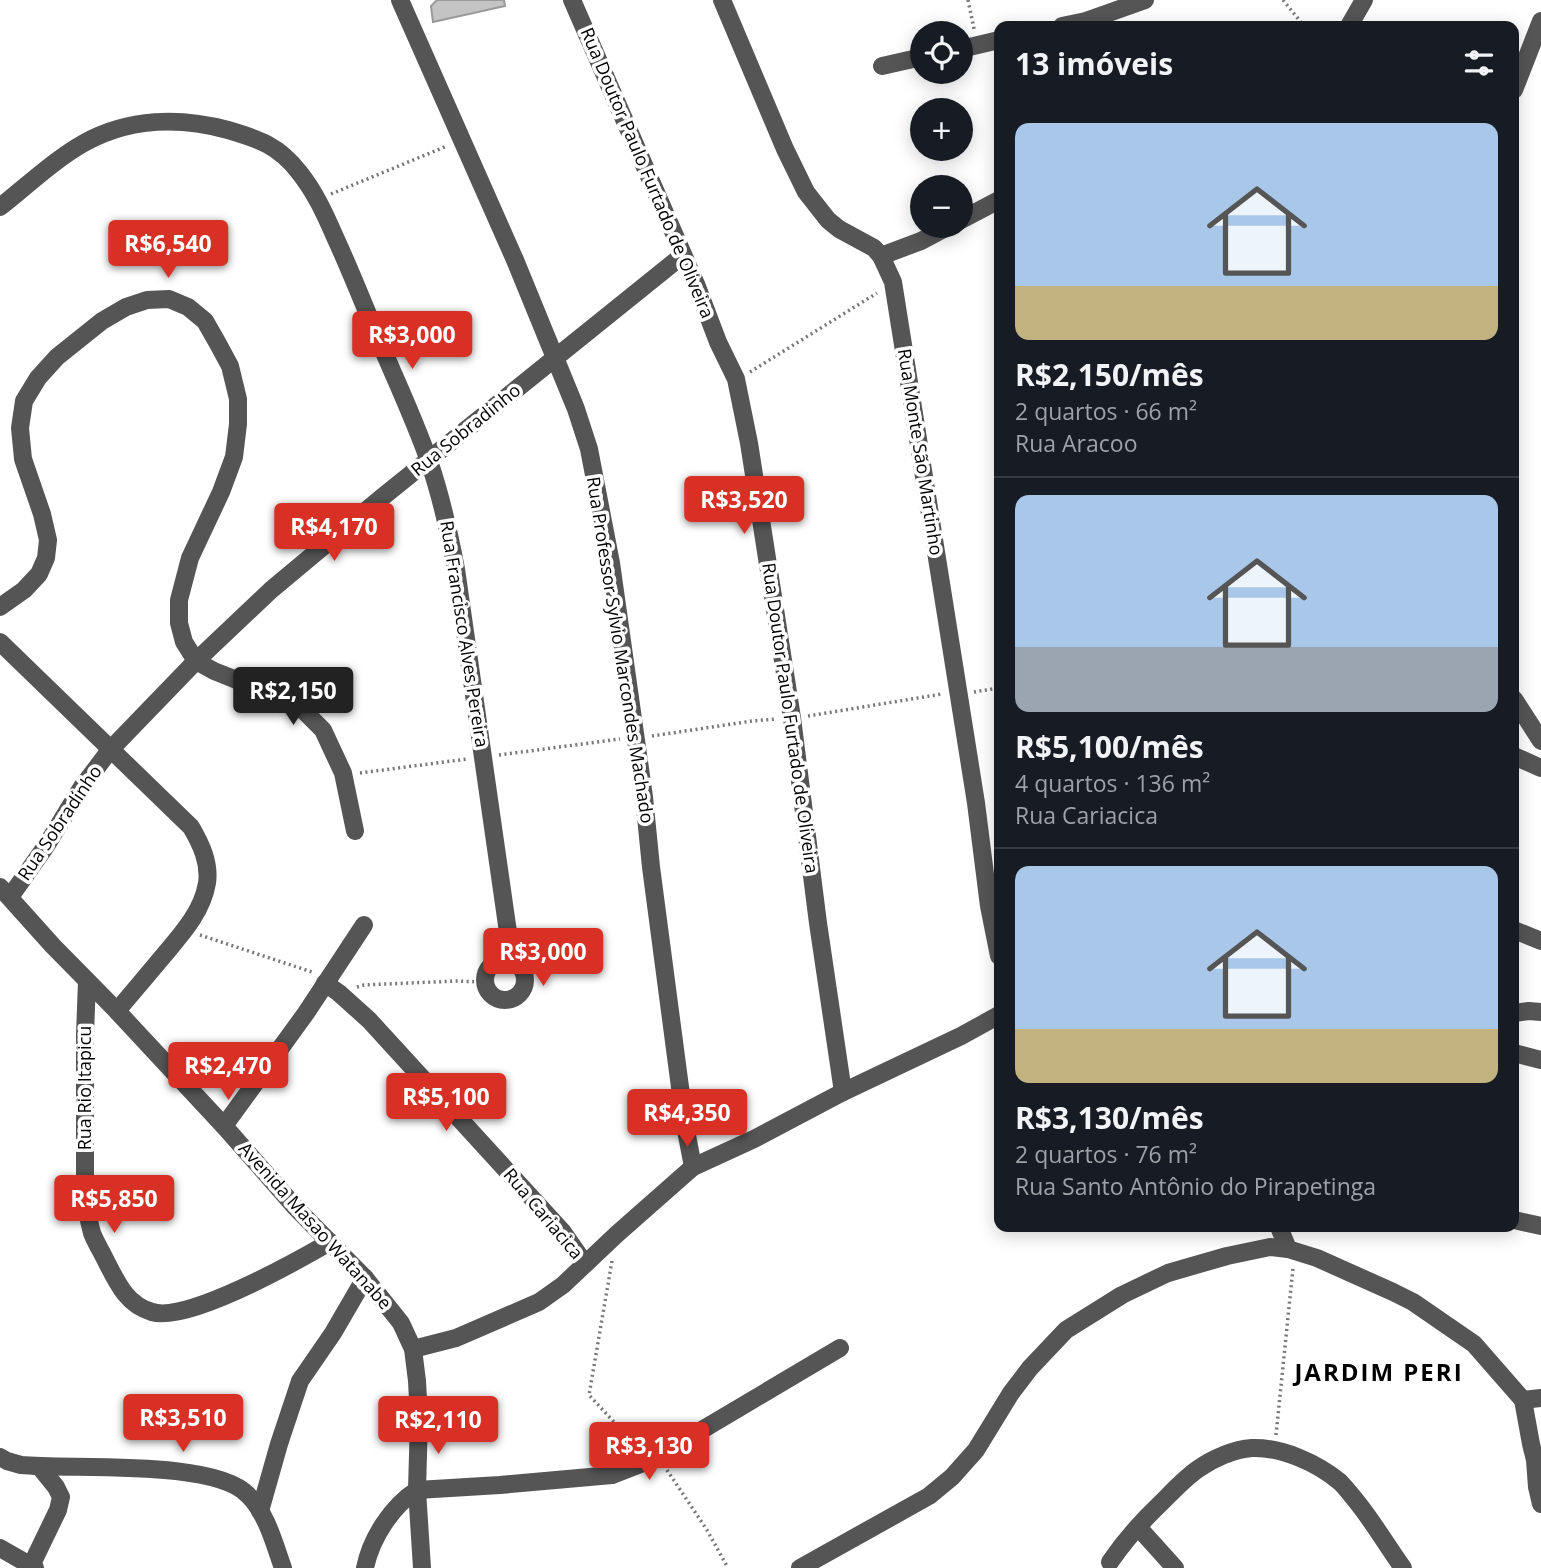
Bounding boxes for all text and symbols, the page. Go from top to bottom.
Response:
map controls [910,21,973,238]
button: locate [910,21,973,84]
street label: Rua Doutor Paulo Furtado de Oliveira [576,24,720,322]
text: 13 imóveis [1015,43,1173,84]
icon: filters [1460,44,1498,82]
button: + [910,98,973,161]
icon: home [1194,168,1320,294]
button: − [910,175,973,238]
pin: R$6,540 [103,220,233,280]
text: R$6,540 [124,227,212,259]
pin: R$3,000 [347,312,477,371]
text: R$3,000 [368,318,456,350]
street label: Rua Monte São Martinho [893,347,949,557]
text: R$2,150/mês [1015,354,1204,395]
street label: Rua Sobradinho [406,378,525,481]
text: 2 quartos · 66 m² [1015,395,1197,427]
text: Rua Aracoo [1015,427,1137,459]
street label: Rua Professor Sylvio Marcondes Machado [582,475,660,825]
pin: R$3,520 [679,476,809,536]
text: R$3,520 [700,483,788,515]
pin: R$4,170 [269,504,399,563]
text: R$4,170 [290,510,378,542]
street label: Rua Francisco Alves Pereira [435,519,495,749]
icon: home [1194,540,1320,666]
street label: Rua Doutor Paulo Furtado de Oliveira [757,561,825,875]
pin: R$2,150 [228,668,358,727]
text: R$2,150 [249,674,337,706]
text: R$5,100/mês [1015,726,1204,767]
street label: Rua Sobradinho [12,760,107,885]
text: 4 quartos · 136 m² [1015,767,1210,799]
text: Rua Cariacica [1015,799,1158,831]
icon: home [1194,911,1320,1037]
pin: R$3,000 [478,928,608,988]
text: R$3,000 [499,935,587,967]
street label: Rua Rio Itapicu [72,1026,96,1150]
pin: R$2,470 [163,1042,293,1102]
text: R$2,470 [184,1049,272,1081]
pin: R$5,100 [381,1074,511,1133]
text: R$5,100 [402,1080,490,1112]
pin: R$4,350 [622,1090,752,1149]
text: R$4,350 [643,1096,731,1128]
text: R$3,130/mês [1015,1097,1204,1138]
street label: Avenida Masao Watanabe [234,1137,397,1314]
text: 2 quartos · 76 m² [1015,1138,1197,1170]
street label: Rua Cariacica [499,1163,589,1264]
text: Rua Santo Antônio do Pirapetinga [1015,1170,1376,1202]
pin: R$5,850 [49,1176,179,1235]
text: R$5,850 [70,1182,158,1214]
district label: JARDIM PERI [1292,1355,1464,1388]
pin: R$3,510 [118,1394,248,1454]
pin: R$2,110 [373,1396,503,1456]
text: R$3,510 [139,1401,227,1433]
text: R$2,110 [394,1403,482,1435]
pin: R$3,130 [584,1422,714,1482]
text: R$3,130 [605,1429,693,1461]

